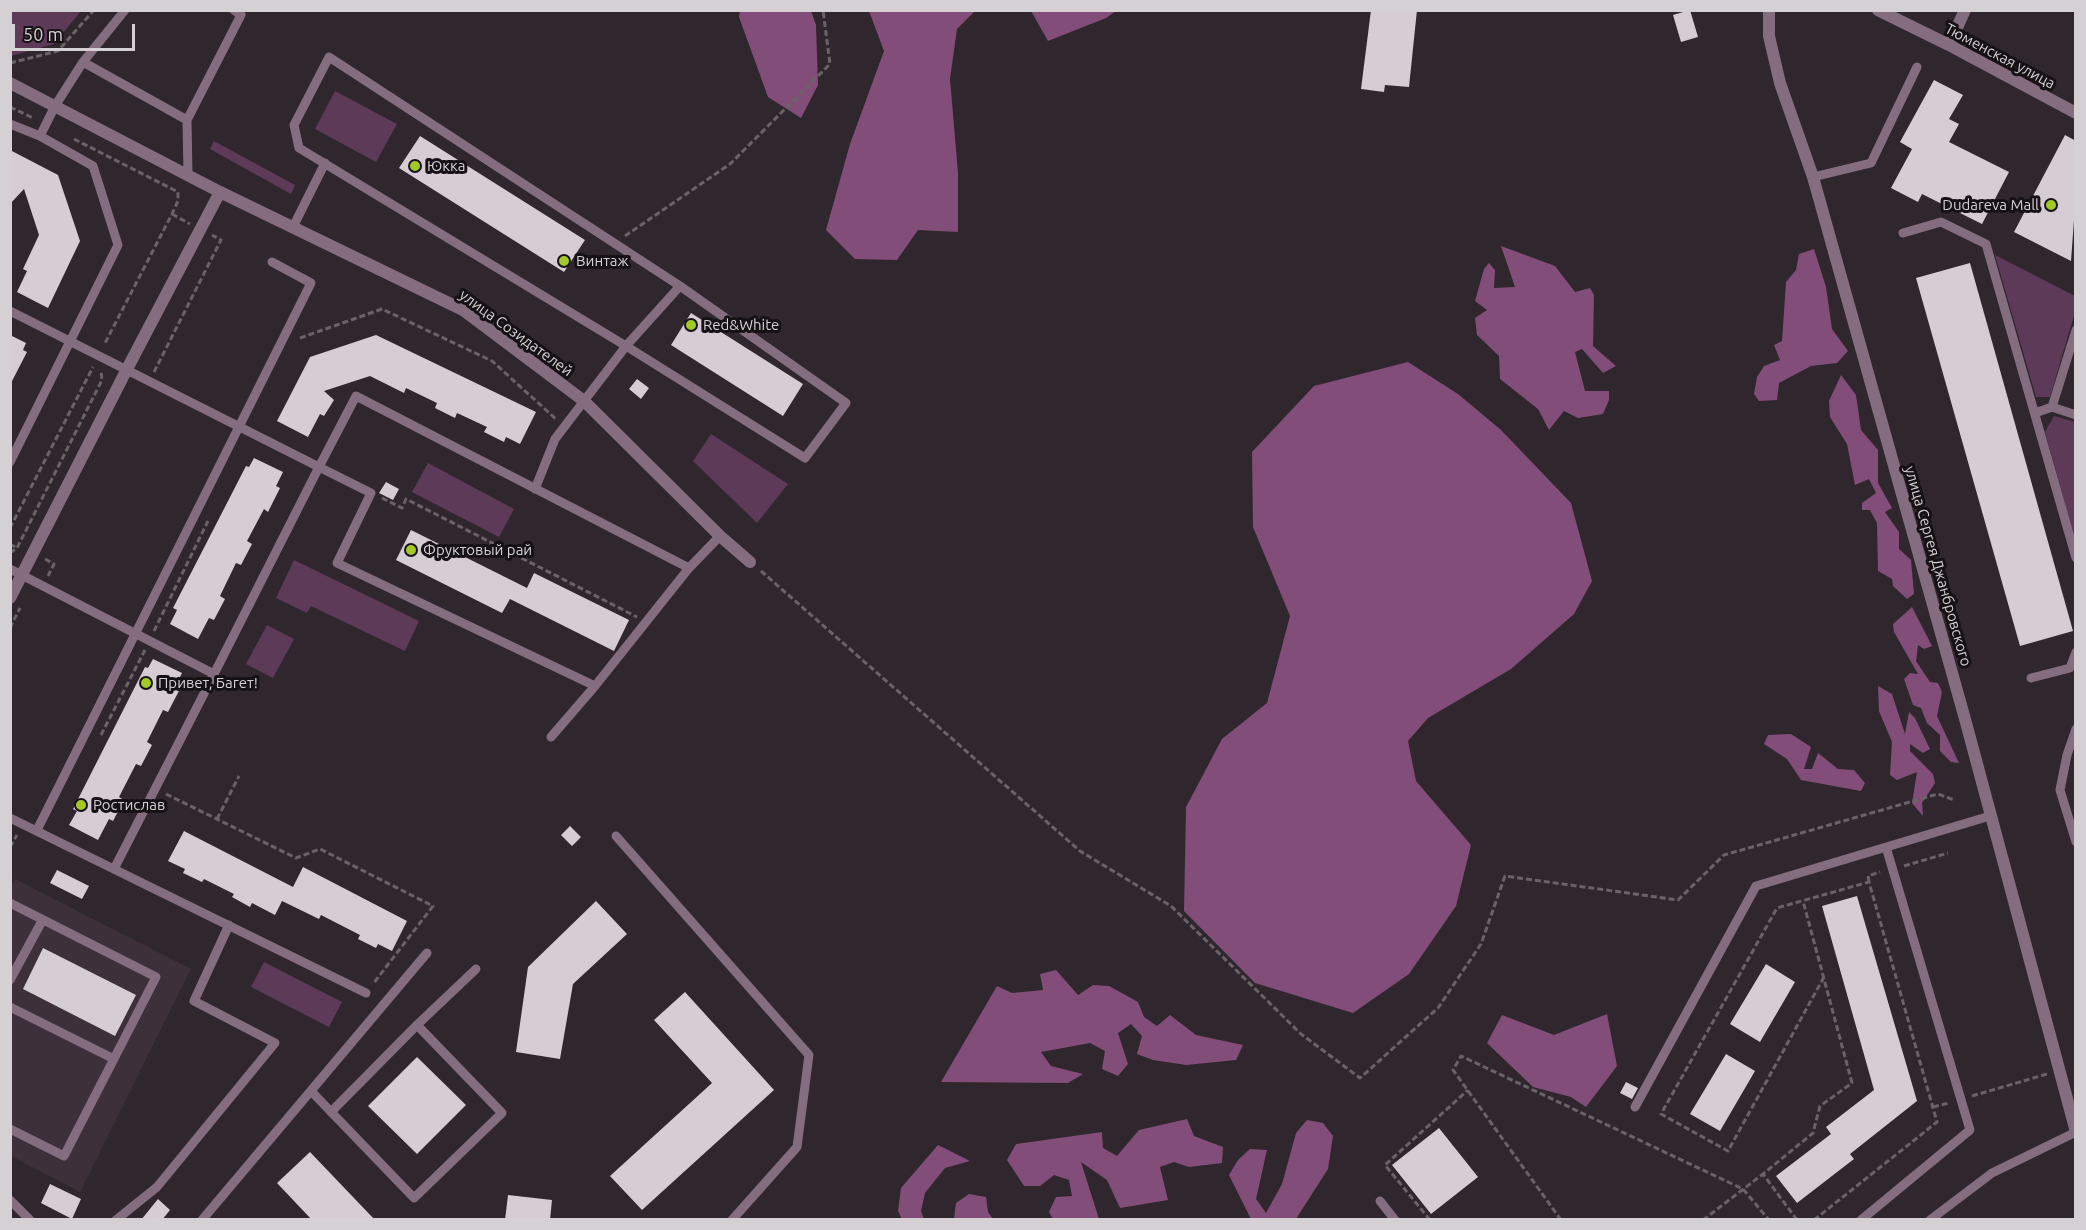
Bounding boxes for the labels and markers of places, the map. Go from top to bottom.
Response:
place label: Юкка [427,157,465,175]
marker: Юкка [408,159,422,173]
place label: Dudareva Mall [1942,196,2039,214]
marker: Dudareva Mall [2044,198,2058,212]
place label: Винтаж [576,252,629,270]
marker: Винтаж [557,254,571,268]
place label: Red&White [703,316,779,334]
marker: Red&White [684,318,698,332]
place label: Фруктовый рай [423,541,532,559]
marker: Фруктовый рай [404,543,418,557]
place label: Привет, Багет! [158,674,258,692]
marker: Привет, Багет! [139,676,153,690]
place label: Ростислав [93,796,165,814]
marker: Ростислав [74,798,88,812]

